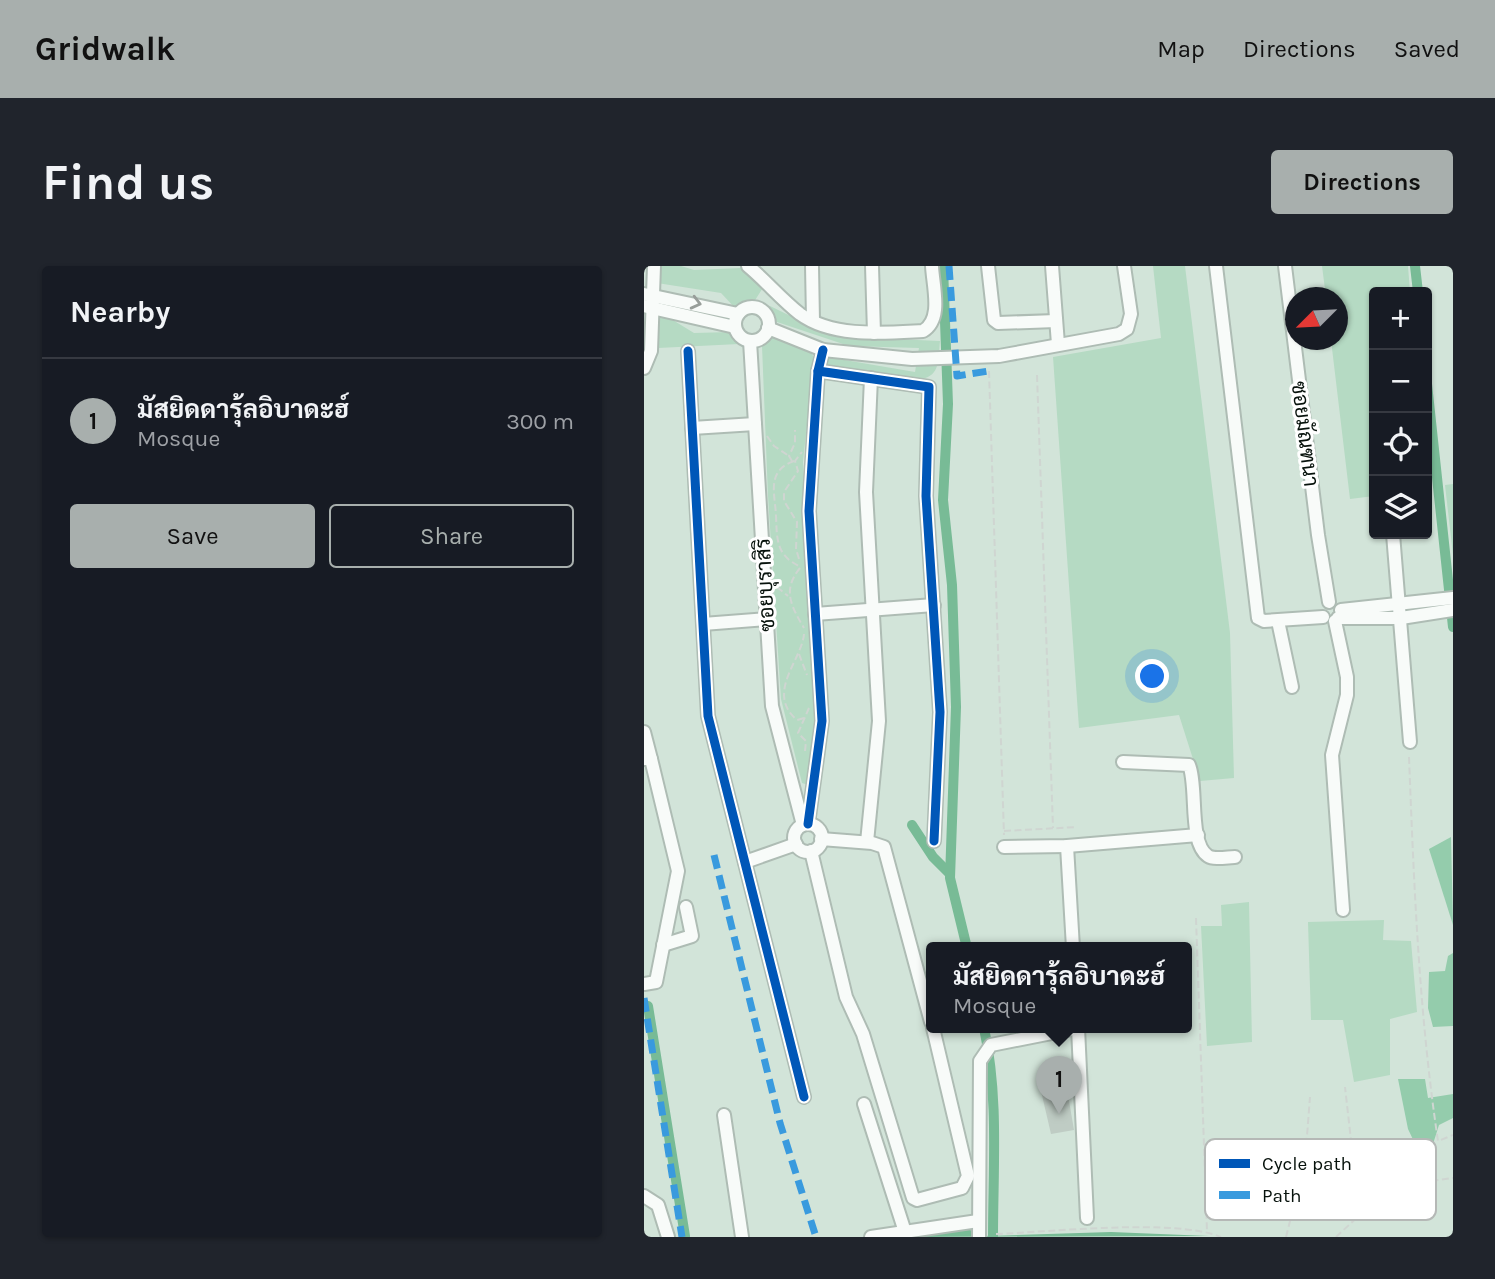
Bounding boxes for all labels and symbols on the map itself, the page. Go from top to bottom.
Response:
north arrow [1285,287,1348,350]
one-way arrow [690,295,702,309]
street label: ซอยมัณฑนา [1287,380,1323,488]
street label: ซอยบุราสิริ [751,538,781,632]
your location [1135,659,1169,693]
pin: 1 [1036,1056,1082,1114]
legend [1205,1139,1436,1220]
text: Cycle path [1262,1153,1352,1175]
text: Path [1262,1185,1302,1207]

